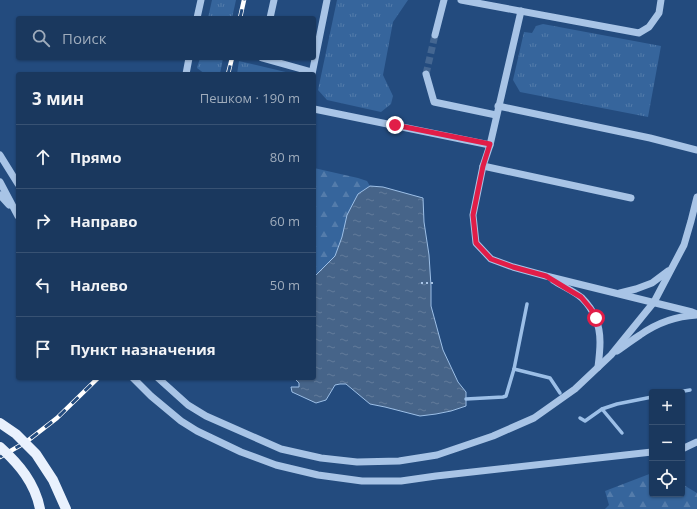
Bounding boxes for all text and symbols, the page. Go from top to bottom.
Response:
search box [16,16,316,60]
icon: search [30,27,52,49]
text: Поиск [62,28,106,48]
text: 3 мин [32,87,84,110]
text: Пешком · 190 m [200,89,300,107]
route end [386,116,404,134]
icon: ahead [32,146,54,168]
text: Прямо [70,147,122,167]
text: 80 m [270,148,300,166]
icon: right [32,210,54,232]
text: Направо [70,211,138,231]
text: 60 m [270,212,300,230]
icon: left [32,274,54,296]
text: Налево [70,275,128,295]
text: 50 m [270,276,300,294]
route start [587,309,605,327]
icon: arrive [32,338,54,360]
text: Пункт назначения [70,339,216,359]
map controls [649,389,685,497]
button: + [649,389,685,425]
button: − [649,425,685,461]
button: locate [649,461,685,497]

